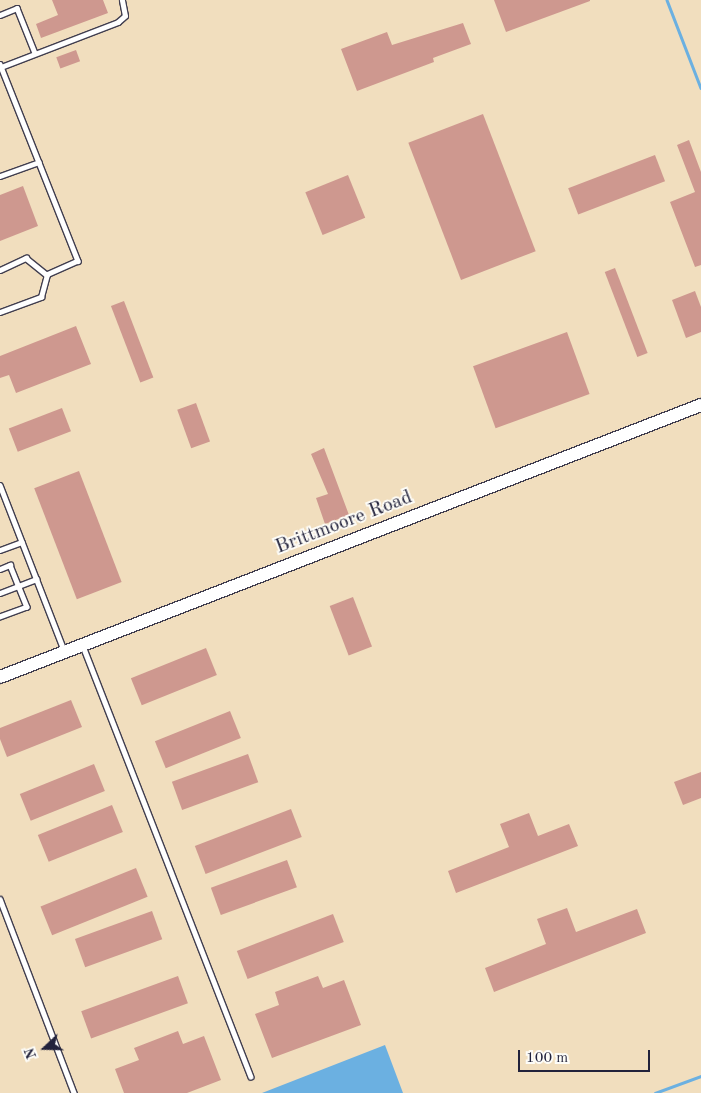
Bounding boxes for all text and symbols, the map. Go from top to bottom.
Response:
street label: Brittmoore Road [272,486,416,560]
north arrow [20,1023,70,1073]
scale bar [521,1040,654,1072]
text: N [23,1046,39,1061]
text: 100 m [526,1051,568,1066]

